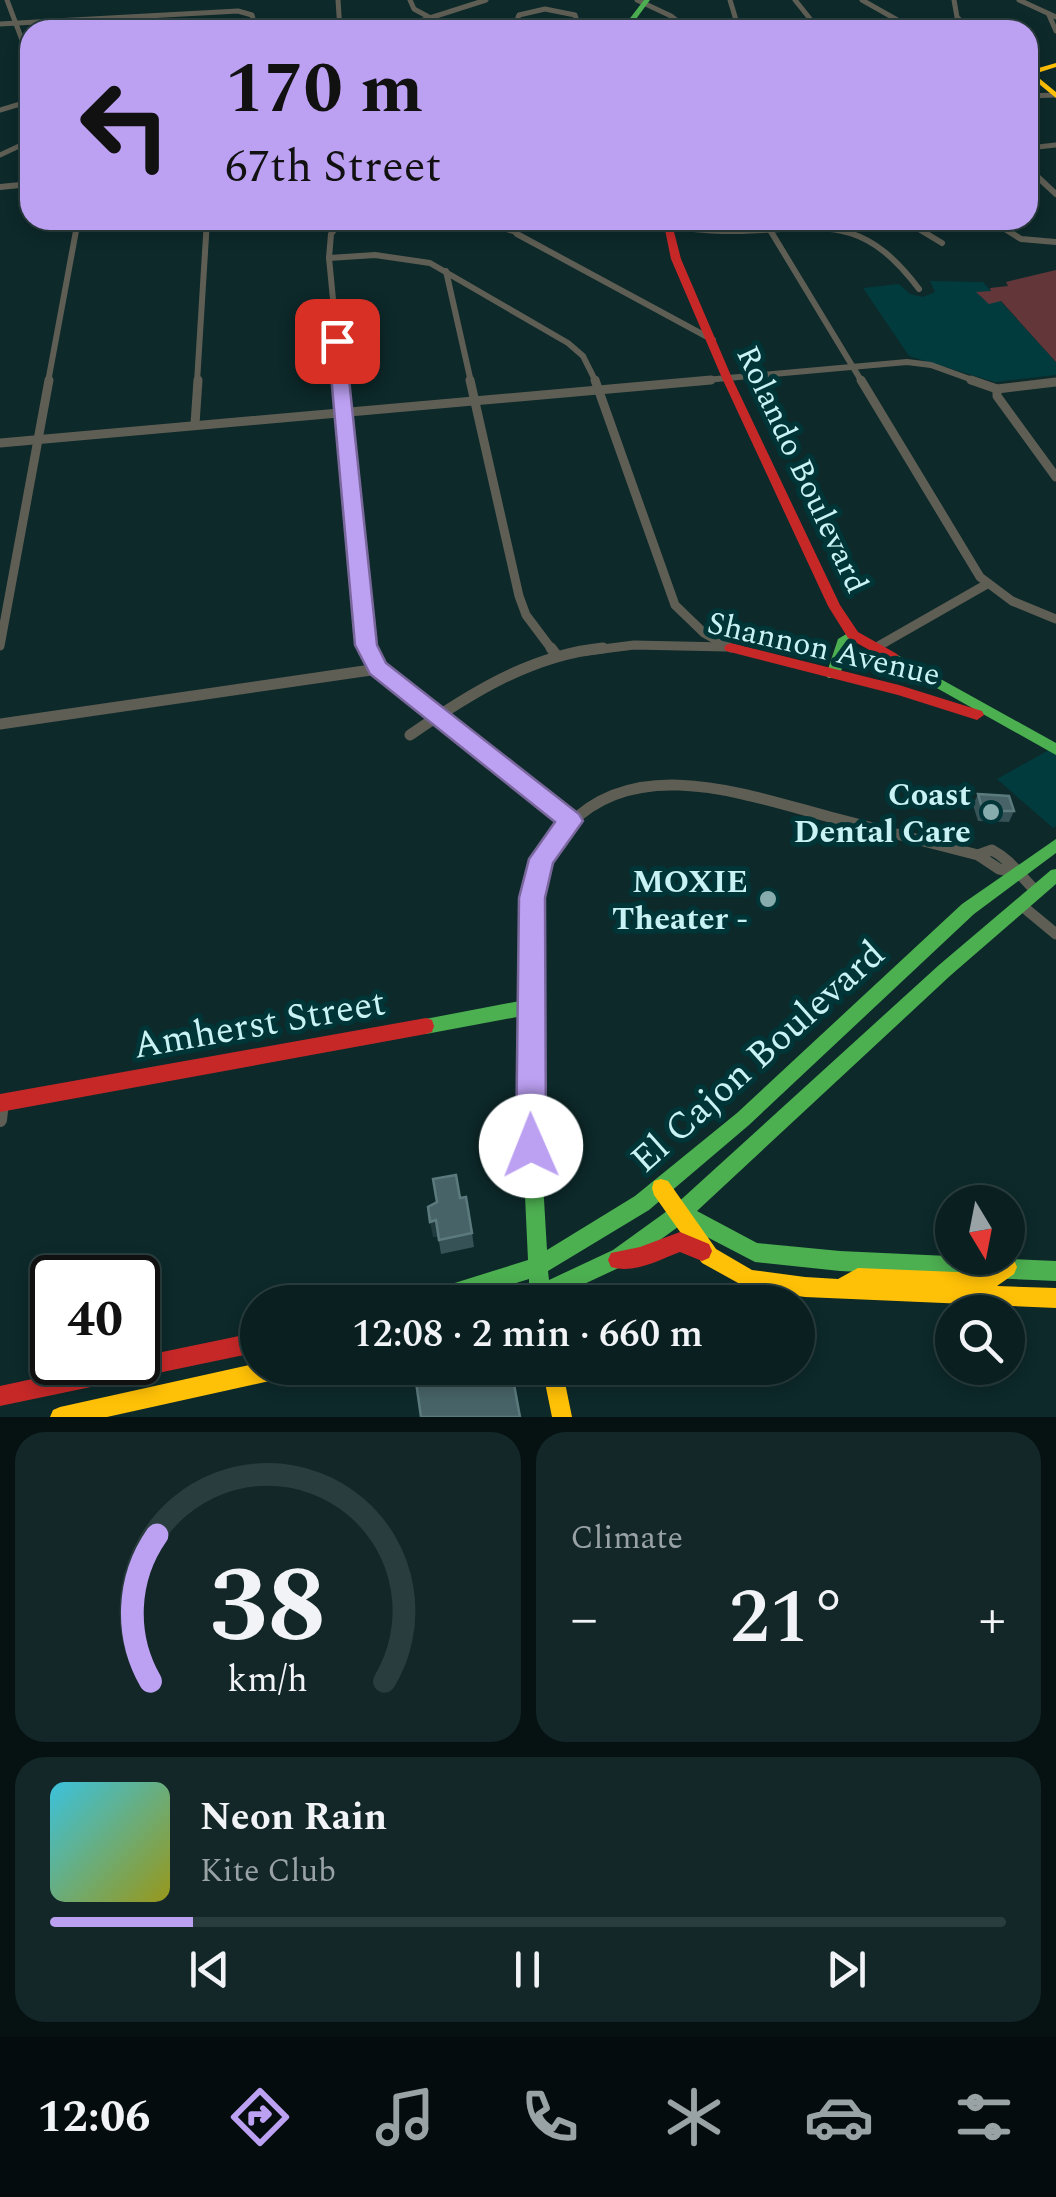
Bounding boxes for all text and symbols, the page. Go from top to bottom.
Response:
text: 170 m [225,37,423,143]
icon: left [60,60,190,190]
text: 67th Street [225,133,441,202]
pin [295,299,380,384]
icon: arrive [310,314,365,369]
street label: Rolando Boulevard [723,338,881,602]
street label: Shannon Avenue [702,599,945,700]
place label: Coast Dental Care [794,771,971,857]
marker: Coast Dental Care [980,801,1002,823]
place label: MOXIE Theater - [612,858,748,944]
marker: MOXIE Theater - [757,888,779,910]
street label: El Cajon Boulevard [618,927,899,1188]
street label: Amherst Street [129,974,390,1076]
position arrow [479,1094,583,1198]
north arrow [935,1185,1025,1275]
map controls [935,1185,1025,1385]
speed limit sign: 40 [30,1255,160,1385]
button: search [935,1295,1025,1385]
text: 12:08 · 2 min · 660 m [352,1306,703,1364]
text: Climate [571,1514,683,1563]
text: 38 [209,1529,326,1687]
text: 21° [729,1562,847,1676]
text: − [571,1578,598,1661]
text: + [978,1578,1006,1661]
text: km/h [228,1653,308,1708]
text: Neon Rain [200,1789,387,1847]
text: Kite Club [200,1847,336,1896]
icon: previous [182,1942,237,1997]
icon: pause [500,1942,555,1997]
icon: next [819,1942,874,1997]
icon: directions [225,2082,295,2152]
icon: music [370,2082,440,2152]
icon: phone [515,2082,585,2152]
icon: climate [659,2082,729,2152]
icon: car [804,2082,874,2152]
icon: filters [949,2082,1019,2152]
text: 12:06 [37,2083,150,2152]

